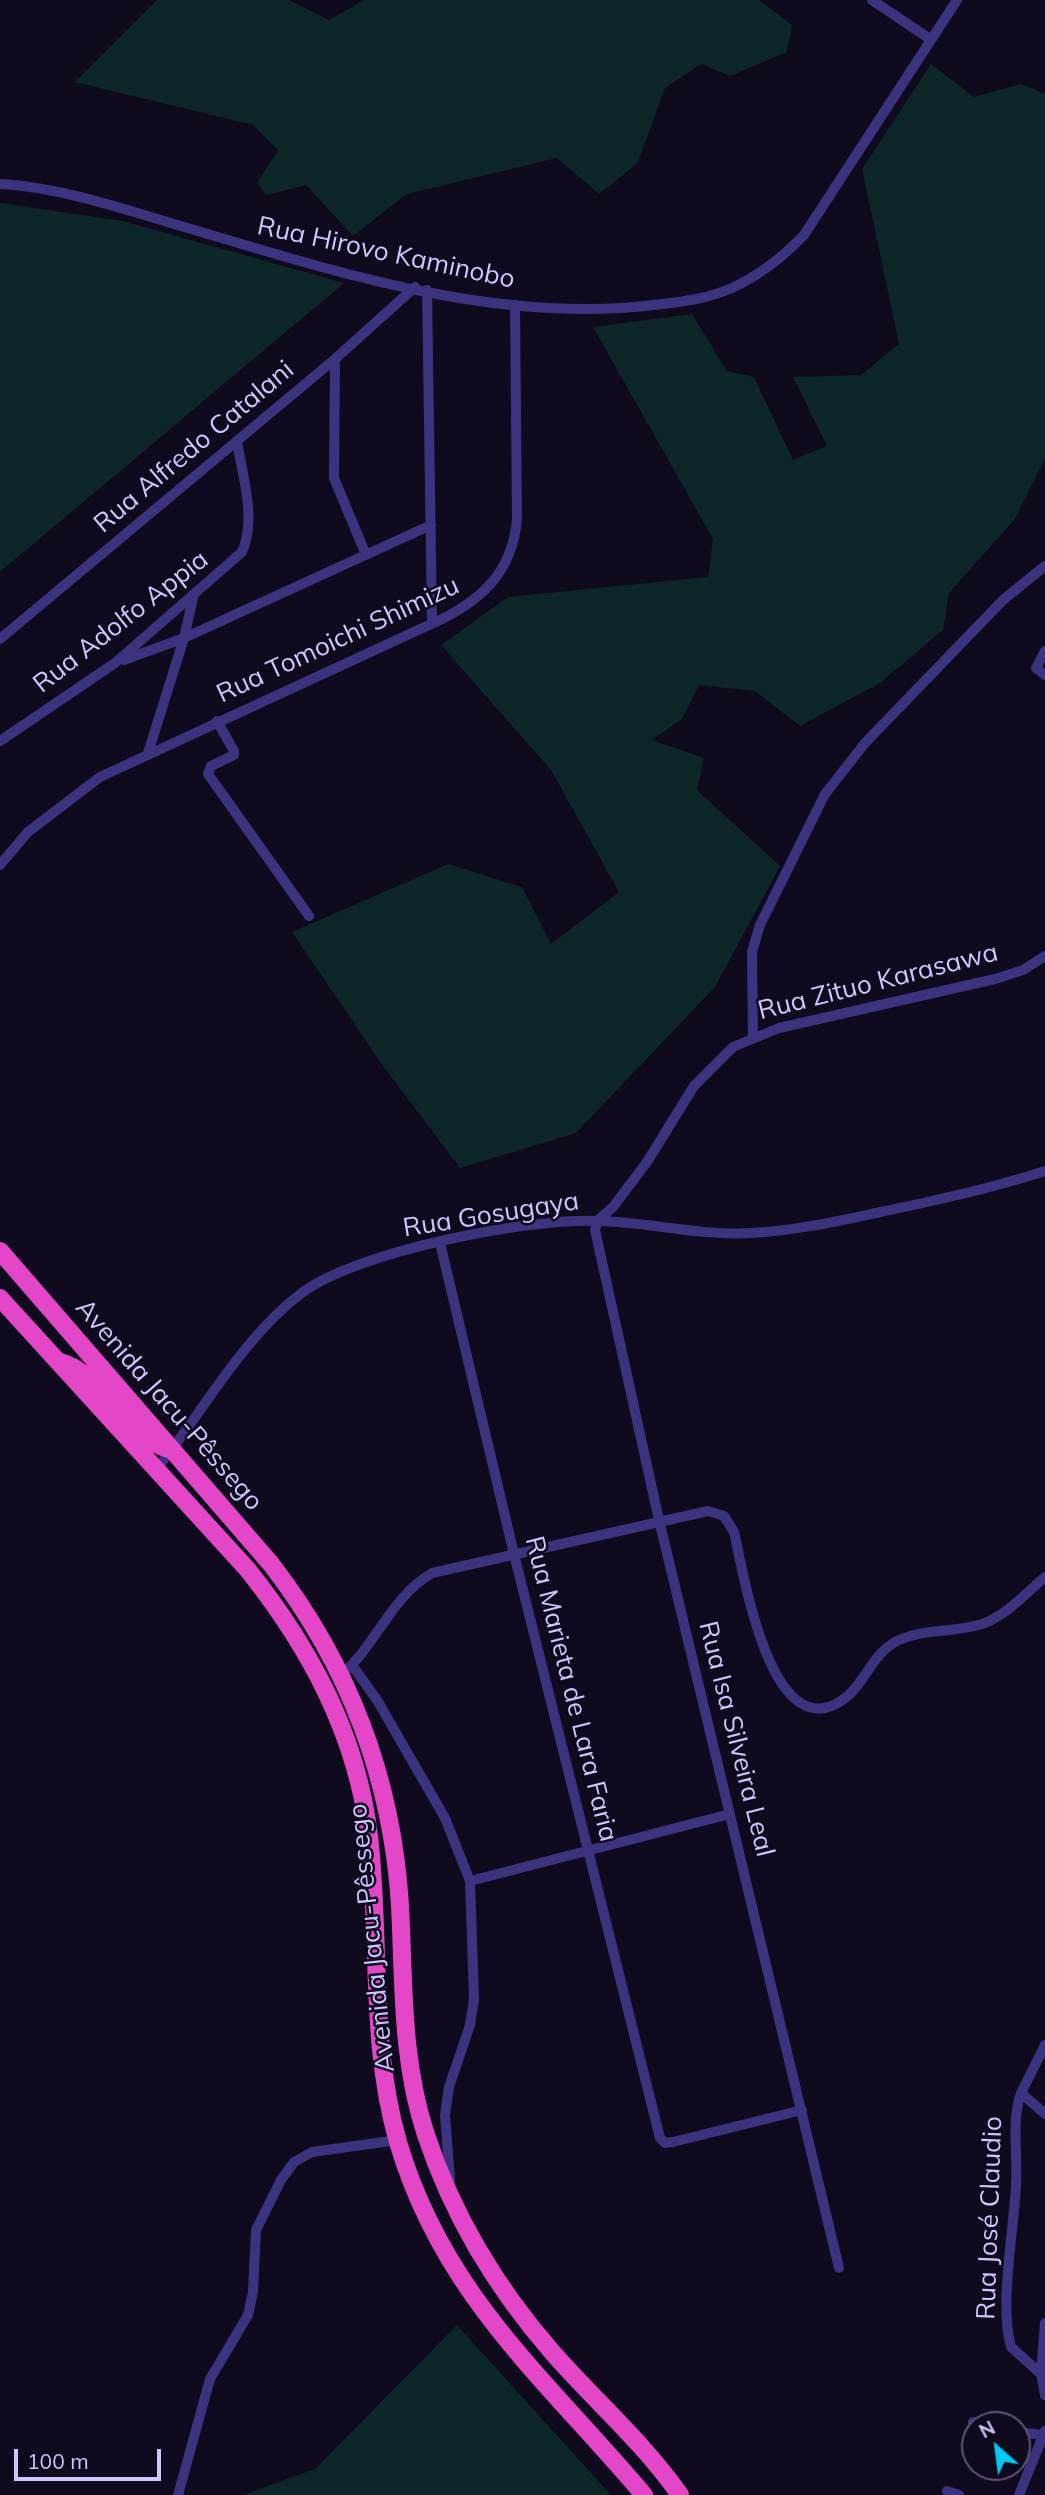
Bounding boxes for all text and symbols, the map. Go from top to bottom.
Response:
street label: Rua Hirovo Kaminobo [254,210,518,296]
street label: Rua Alfredo Catalani [88,354,300,540]
street label: Rua Adolfo Appia [27,544,215,700]
street label: Rua Tomoichi Shimizu [212,570,464,710]
street label: Rua Zituo Karasawa [755,937,1001,1027]
street label: Rua Gosugaya [401,1186,581,1244]
street label: Avenida Jacu-Pêssego [69,1293,269,1517]
street label: Rua Marieta de Lara Faria [518,1533,624,1845]
street label: Rua Isa Silveira Leal [692,1618,780,1860]
street label: Avenida Jacu-Pêssego [342,1802,402,2074]
street label: Rua José Claudio [971,2116,1009,2320]
north arrow [961,2411,1031,2481]
text: N [975,2415,999,2443]
scale bar [18,2436,164,2480]
text: 100 m [27,2448,89,2474]

